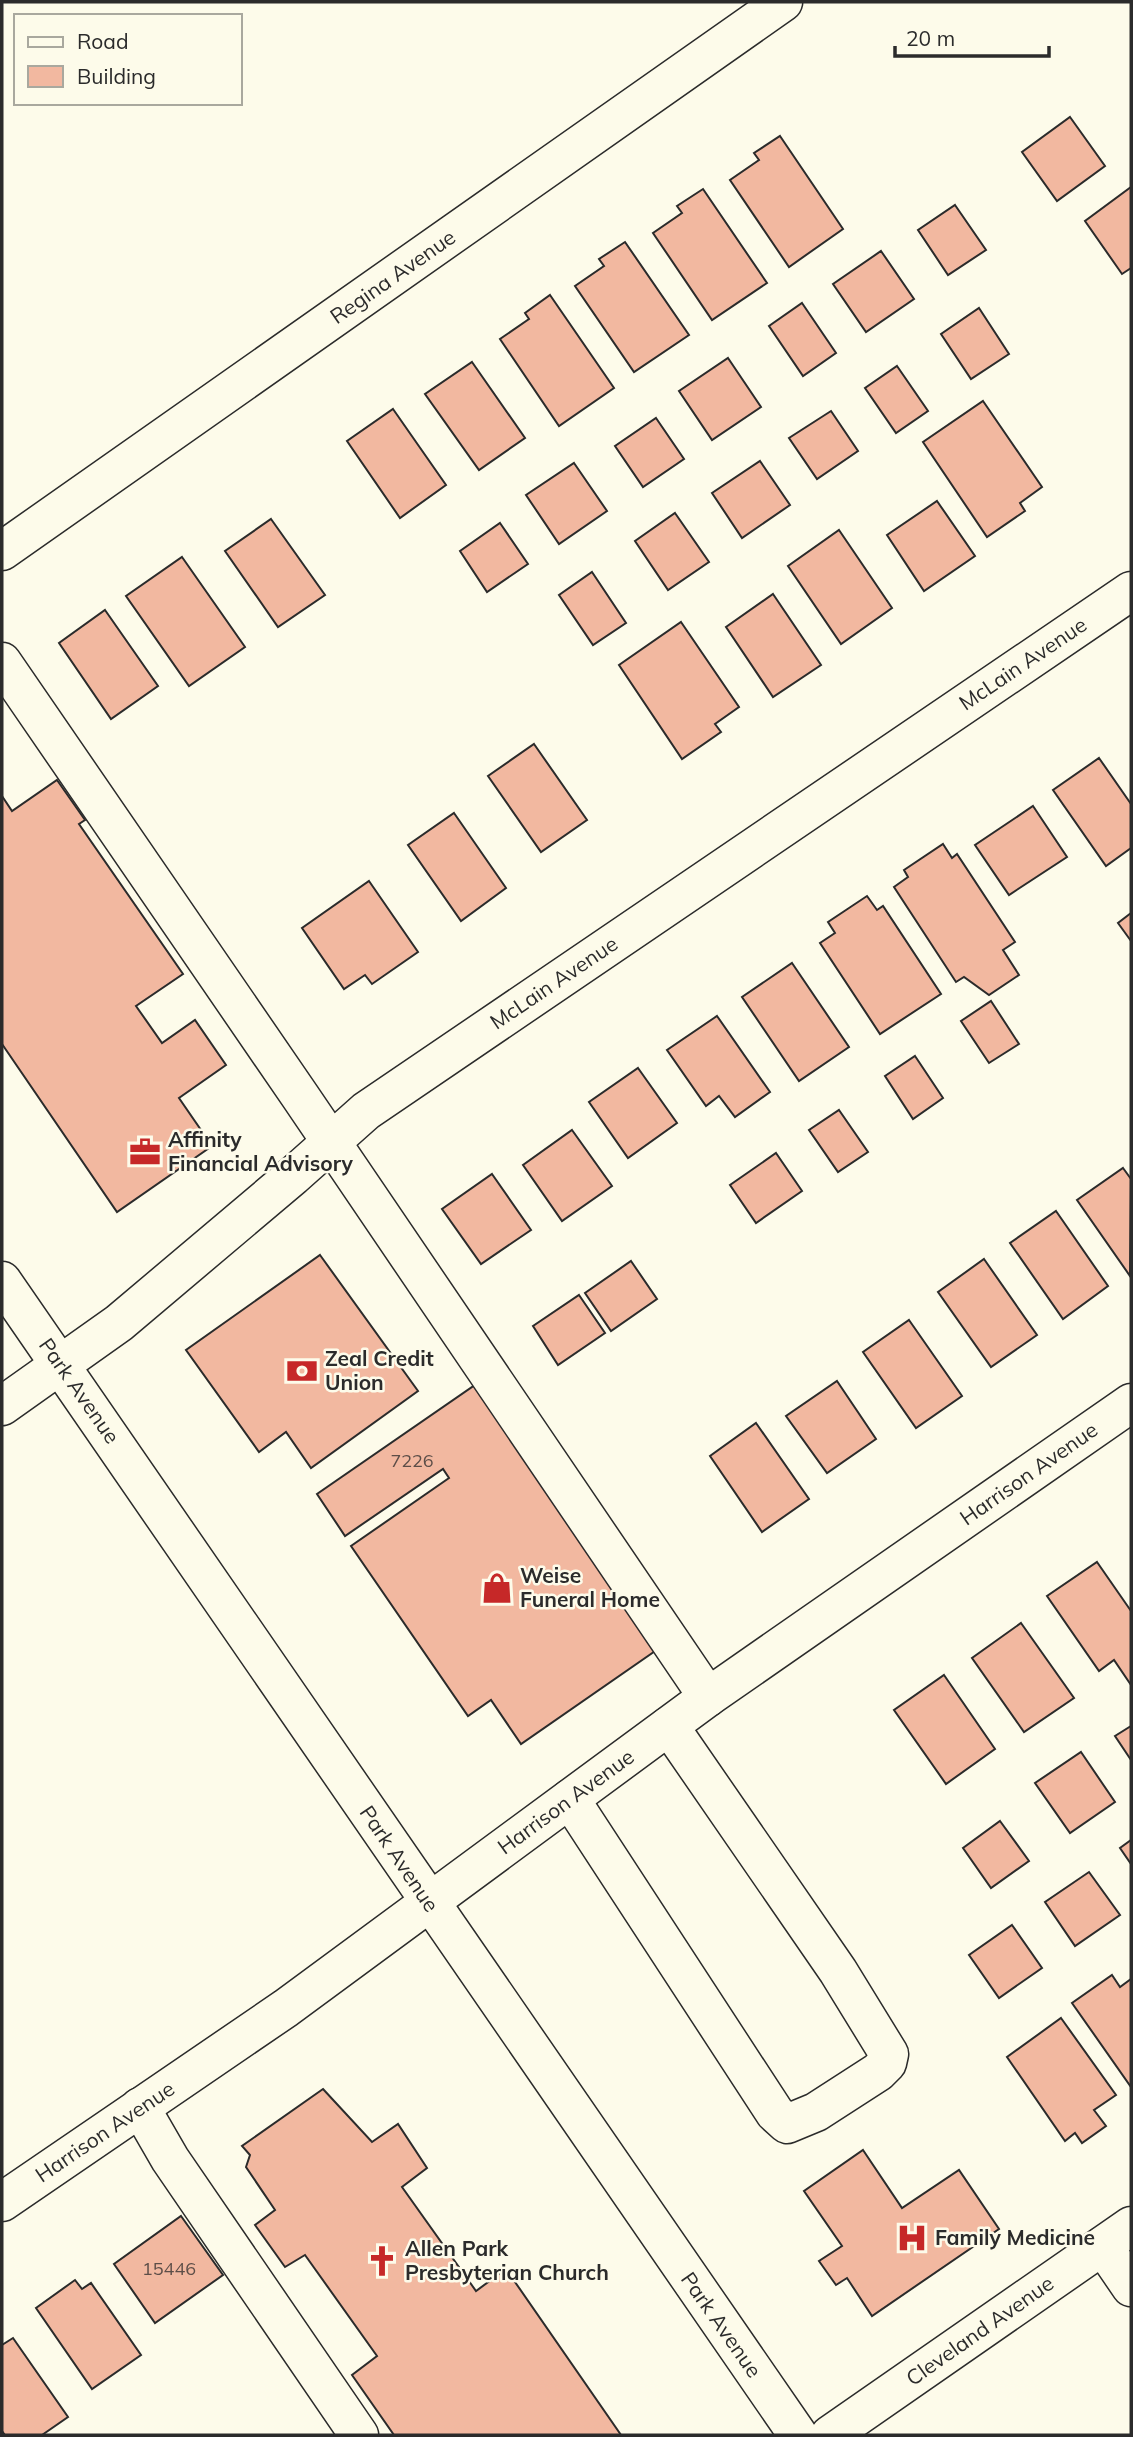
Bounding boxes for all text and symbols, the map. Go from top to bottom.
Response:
legend [14,14,242,105]
scale bar [895,14,1049,58]
text: 20 m [906,25,955,51]
text: Road [77,28,128,54]
text: Building [77,63,156,89]
street label: Regina Avenue [325,223,460,329]
street label: McLain Avenue [954,611,1091,715]
street label: McLain Avenue [485,930,622,1034]
place label: Affinity Financial Advisory [168,1126,354,1176]
office icon: Affinity Financial Advisory [128,1135,162,1169]
street label: Park Avenue [34,1333,126,1448]
place label: Zeal Credit Union [325,1345,434,1395]
bank icon: Zeal Credit Union [285,1354,319,1388]
street label: Harrison Avenue [955,1416,1102,1530]
house number: 7226 [390,1449,434,1472]
place label: Weise Funeral Home [520,1562,660,1612]
shop icon: Weise Funeral Home [480,1571,514,1605]
street label: Harrison Avenue [492,1743,639,1859]
street label: Park Avenue [355,1800,445,1917]
street label: Harrison Avenue [30,2075,179,2187]
hospital icon: Family Medicine [895,2221,929,2255]
place label: Family Medicine [935,2224,1095,2250]
place label: Allen Park Presbyterian Church [405,2235,609,2285]
church icon: Allen Park Presbyterian Church [365,2244,399,2278]
house number: 15446 [142,2257,196,2280]
street label: Park Avenue [676,2267,768,2382]
street label: Cleveland Avenue [901,2270,1058,2391]

